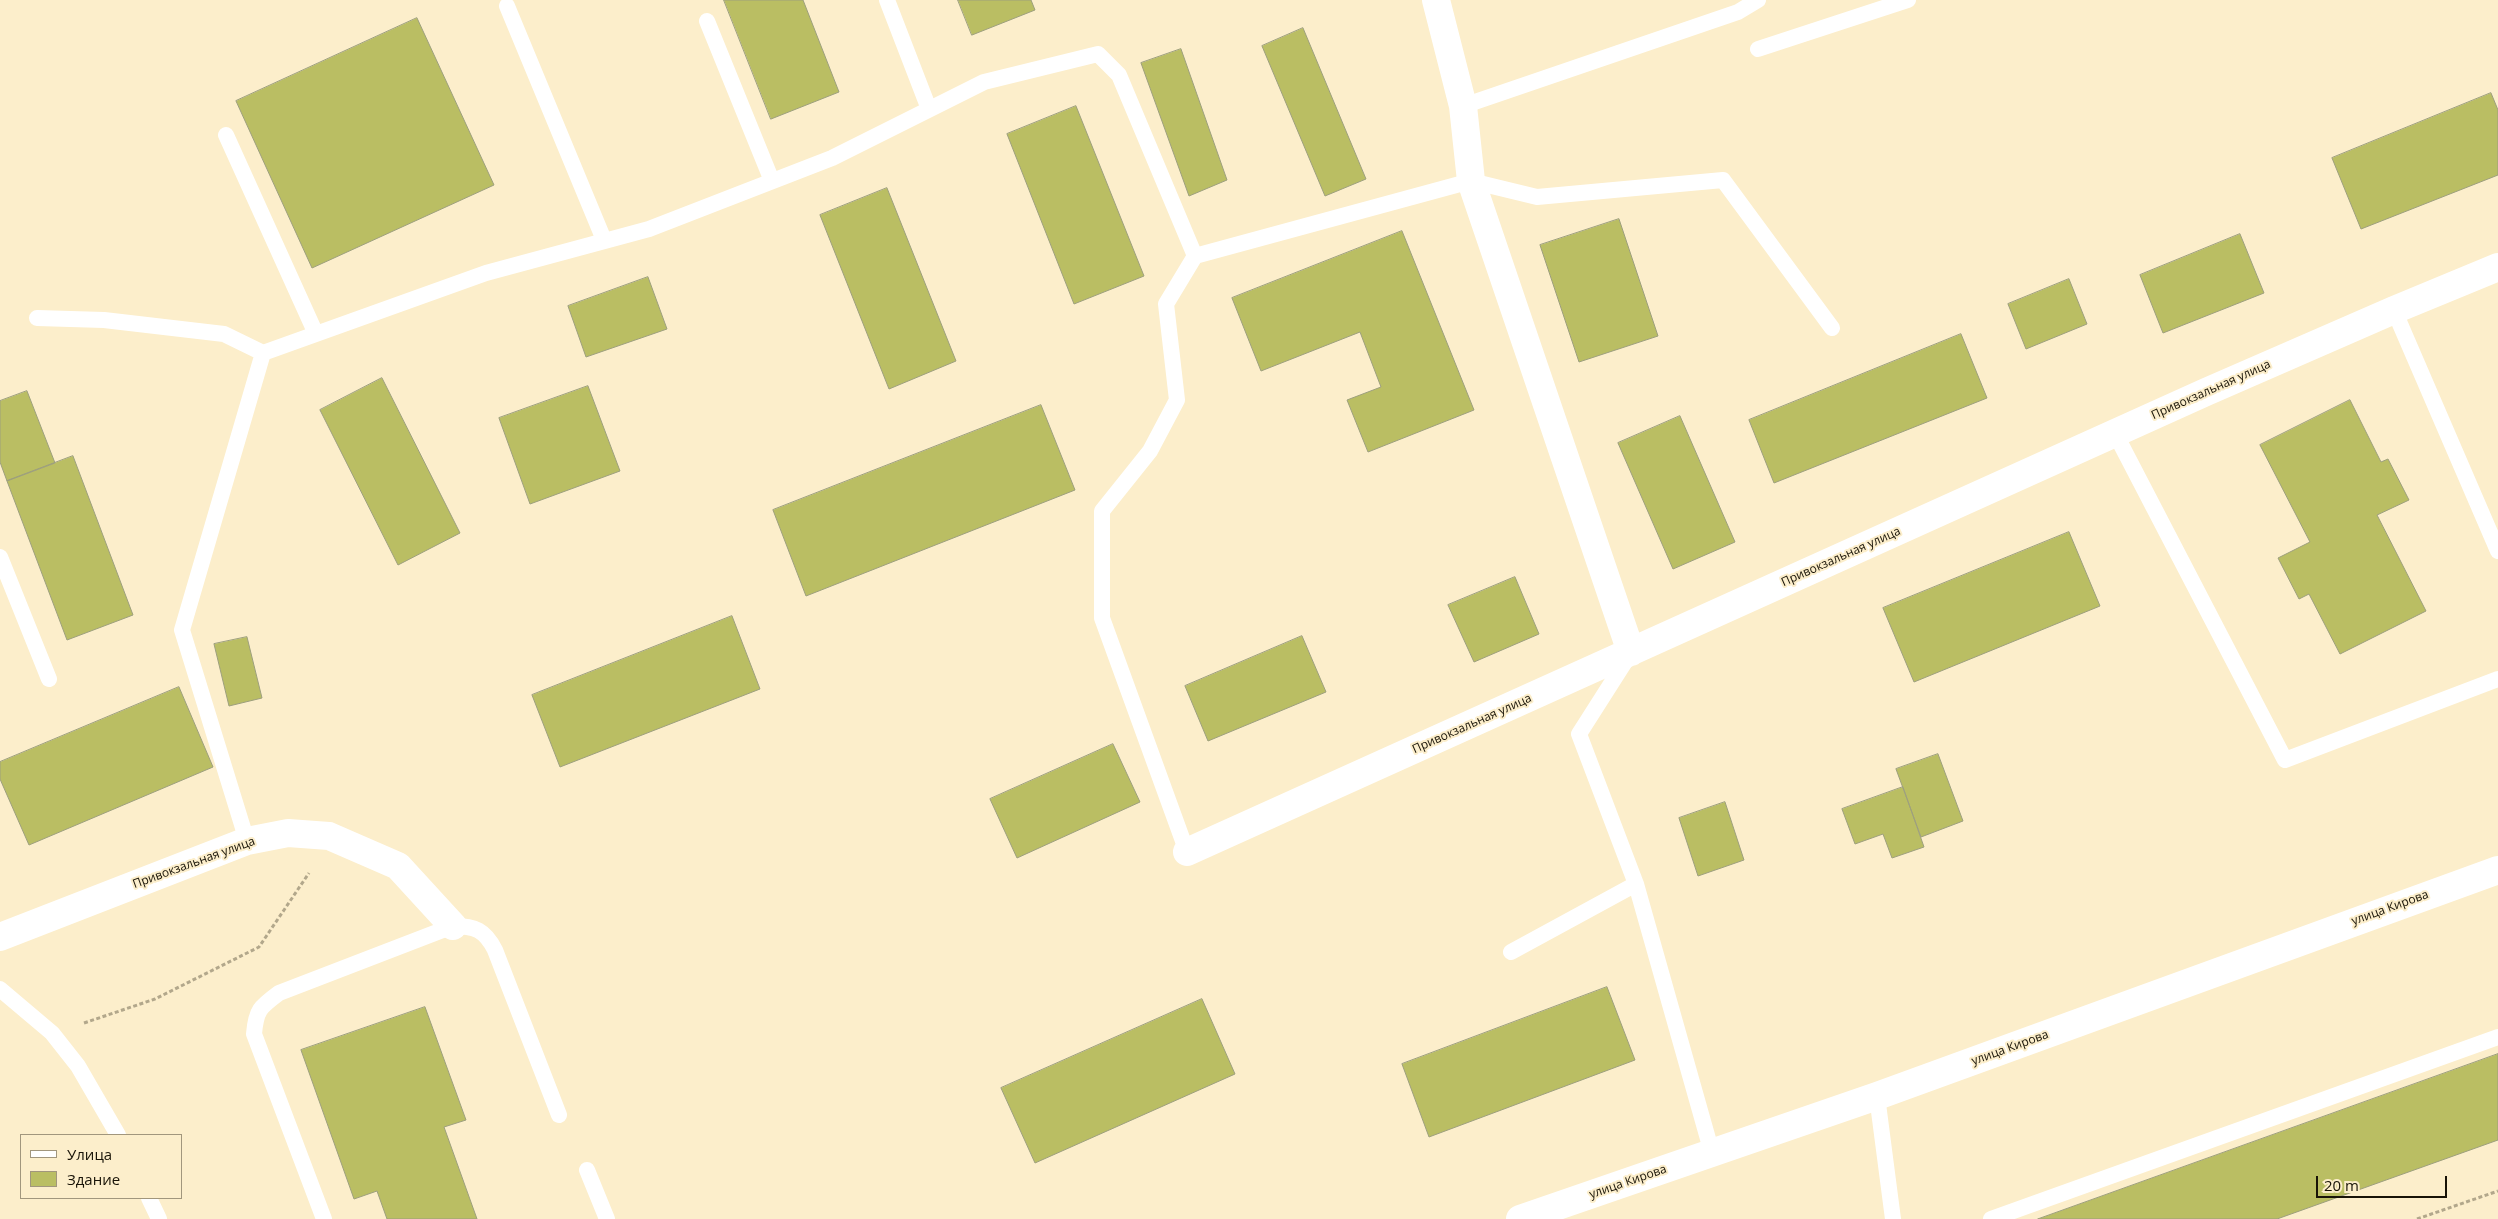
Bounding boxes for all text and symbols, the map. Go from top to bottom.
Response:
street label: Привокзальная улица [2149,357,2273,423]
street label: Привокзальная улица [1779,524,1903,590]
street label: Привокзальная улица [1410,691,1534,757]
street label: Привокзальная улица [131,834,257,892]
street label: улица Кирова [2350,887,2430,929]
street label: улица Кирова [1970,1027,2050,1069]
legend [20,1134,182,1199]
text: Улица [67,1144,112,1164]
street label: улица Кирова [1587,1162,1669,1202]
scale bar [2318,1166,2449,1198]
text: Здание [67,1169,120,1189]
text: 20 m [2324,1175,2359,1195]

